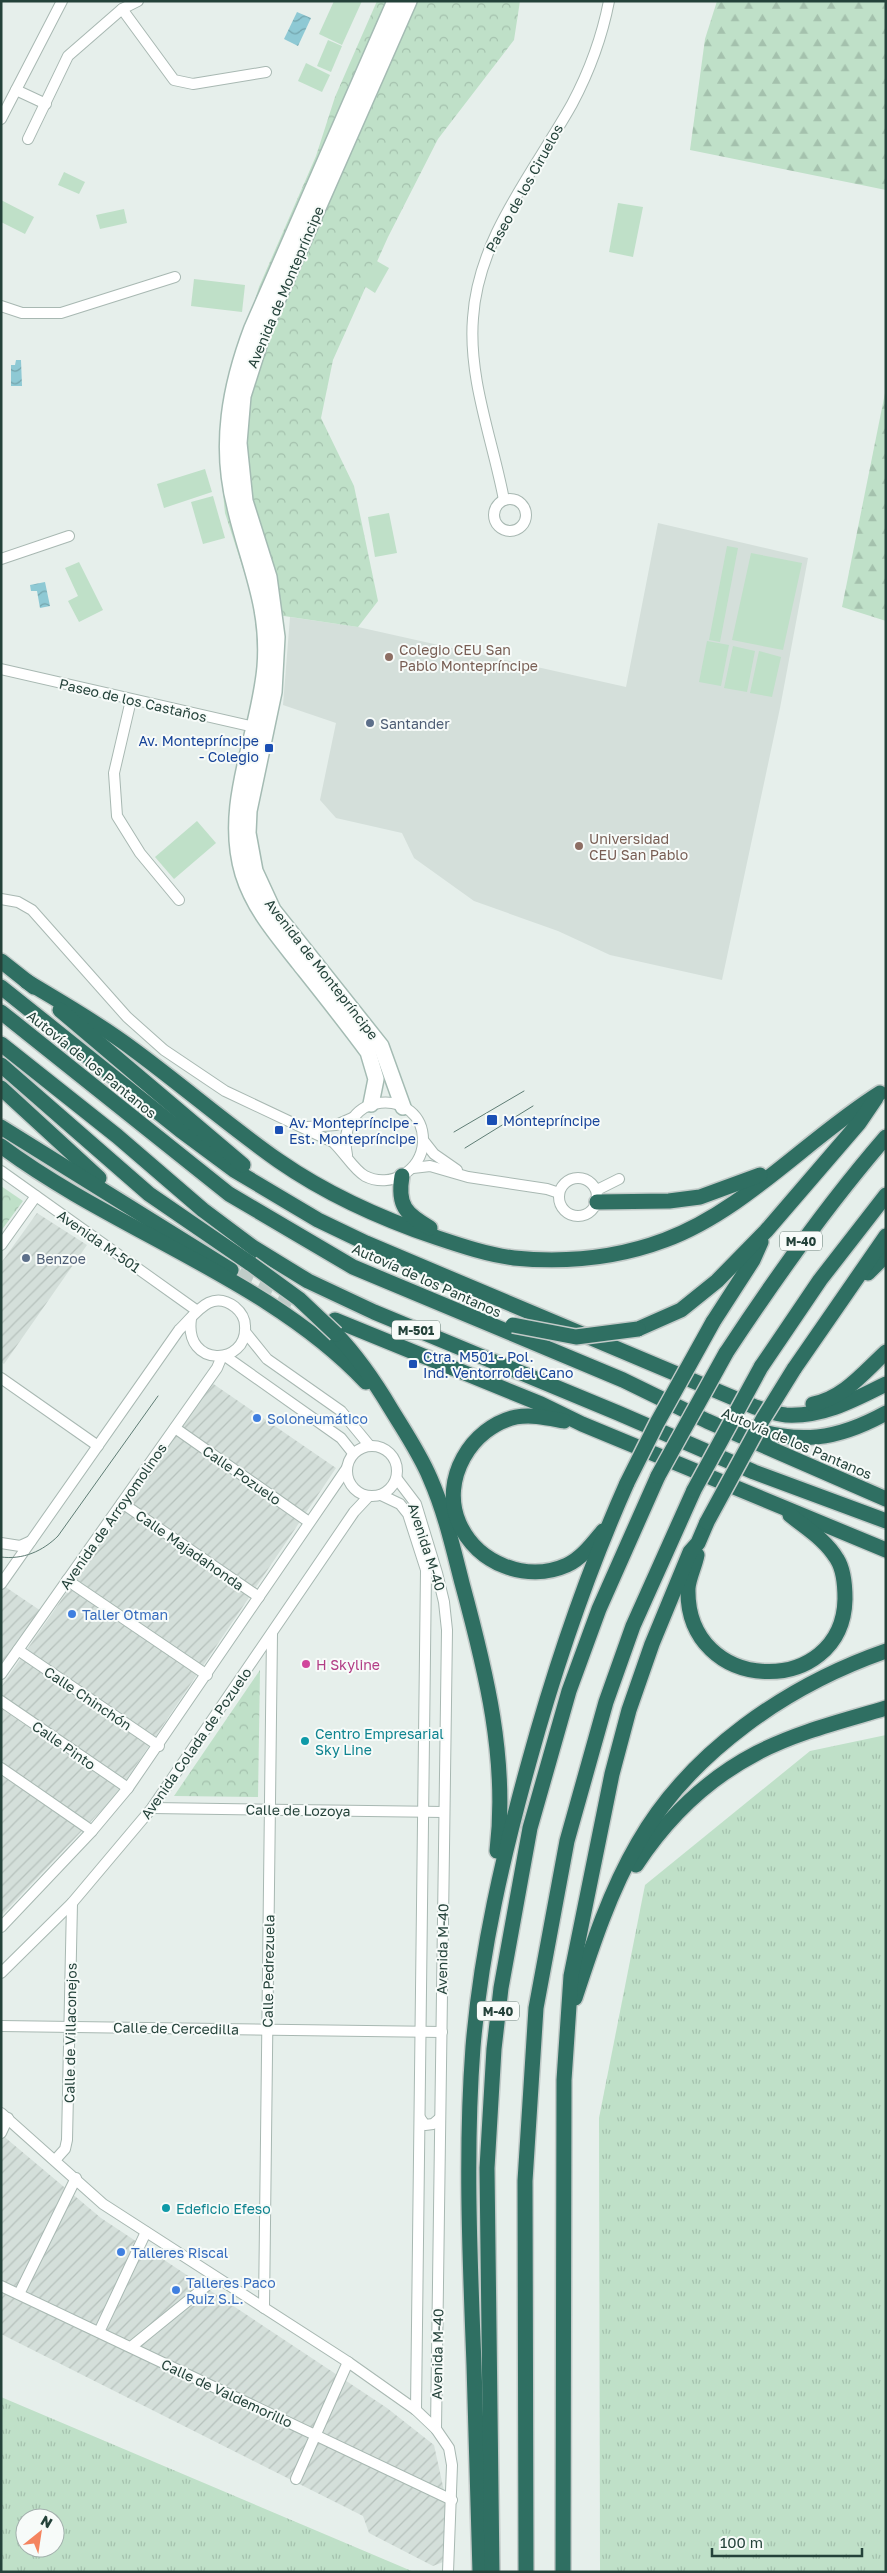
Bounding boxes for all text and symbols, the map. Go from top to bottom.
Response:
street label: Paseo de los Ciruelos [482,121,566,255]
street label: Avenida de Montepríncipe [243,204,327,370]
place label: Colegio CEU San Pablo Montepríncipe [399,641,538,674]
marker: Colegio CEU San Pablo Montepríncipe [383,651,395,663]
street label: Paseo de los Castaños [57,675,209,725]
place label: Santander [380,715,450,732]
marker: Santander [364,717,376,729]
place label: Av. Montepríncipe - Colegio [139,732,259,765]
marker: Av. Montepríncipe - Colegio [263,742,275,754]
place label: Universidad CEU San Pablo [589,830,688,863]
marker: Universidad CEU San Pablo [573,840,585,852]
street label: Avenida de Montepríncipe [262,895,382,1043]
street label: Autovía de los Pantanos [24,1007,160,1121]
place label: Montepríncipe [503,1112,600,1129]
marker: Montepríncipe [485,1113,499,1127]
place label: Av. Montepríncipe - Est. Montepríncipe [289,1114,418,1147]
marker: Av. Montepríncipe - Est. Montepríncipe [273,1124,285,1136]
street label: Avenida M-501 [54,1206,144,1276]
road number: M-40 [780,1232,822,1250]
street label: Autovía de los Pantanos [350,1239,504,1321]
place label: Benzoe [36,1250,86,1267]
marker: Benzoe [20,1252,32,1264]
road number: M-501 [392,1320,440,1340]
place label: Ctra. M501 - Pol. Ind. Ventorro del Cano [423,1348,573,1381]
marker: Ctra. M501 - Pol. Ind. Ventorro del Cano [407,1358,419,1370]
street label: Autovía de los Pantanos [719,1404,875,1482]
place label: Soloneumático [267,1410,368,1427]
marker: Soloneumático [251,1412,263,1424]
street label: Avenida de Arroyomolinos [56,1440,170,1592]
street label: Calle Pozuelo [200,1442,284,1508]
street label: Avenida M-40 [405,1501,449,1593]
street label: Calle Majadahonda [133,1506,247,1594]
place label: Taller Otman [82,1606,168,1623]
marker: Taller Otman [66,1608,78,1620]
place label: H Skyline [316,1656,380,1673]
marker: H Skyline [300,1658,312,1670]
street label: Calle Chinchón [41,1663,135,1733]
street label: Avenida Colada de Pozuelo [137,1664,255,1822]
street label: Calle Pinto [29,1717,99,1773]
place label: Centro Empresarial Sky Line [315,1725,444,1758]
marker: Centro Empresarial Sky Line [299,1735,311,1747]
street label: Calle de Lozoya [245,1801,351,1819]
street label: Avenida M-40 [433,1903,451,1995]
street label: Calle Pedrezuela [259,1914,277,2028]
street label: Calle de Villaconejos [60,1963,80,2103]
road number: M-40 [477,2002,519,2020]
street label: Calle de Cercedilla [113,2018,239,2038]
place label: Edeficio Efeso [176,2200,271,2217]
marker: Edeficio Efeso [160,2202,172,2214]
place label: Talleres Riscal [131,2244,228,2261]
marker: Talleres Riscal [115,2246,127,2258]
place label: Talleres Paco Ruiz S.L. [186,2274,276,2307]
marker: Talleres Paco Ruiz S.L. [170,2284,182,2296]
street label: Avenida M-40 [428,2308,446,2400]
street label: Calle de Valdemorillo [159,2355,295,2431]
north arrow [15,2508,65,2558]
text: N [38,2511,56,2531]
scale bar [712,2526,862,2558]
text: 100 m [720,2533,763,2551]

